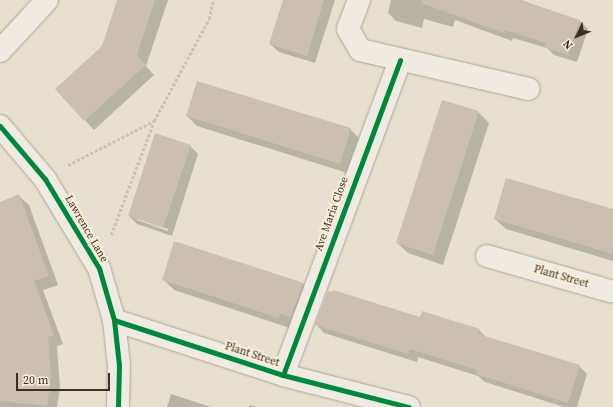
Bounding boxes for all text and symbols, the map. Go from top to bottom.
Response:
north arrow [557,16,597,56]
text: N [560,36,576,53]
street label: Ave Maria Close [312,175,352,253]
street label: Lawrence Lane [62,193,110,265]
street label: Plant Street [532,263,590,291]
street label: Plant Street [223,340,281,370]
scale bar [18,365,112,391]
text: 20 m [23,372,49,388]

